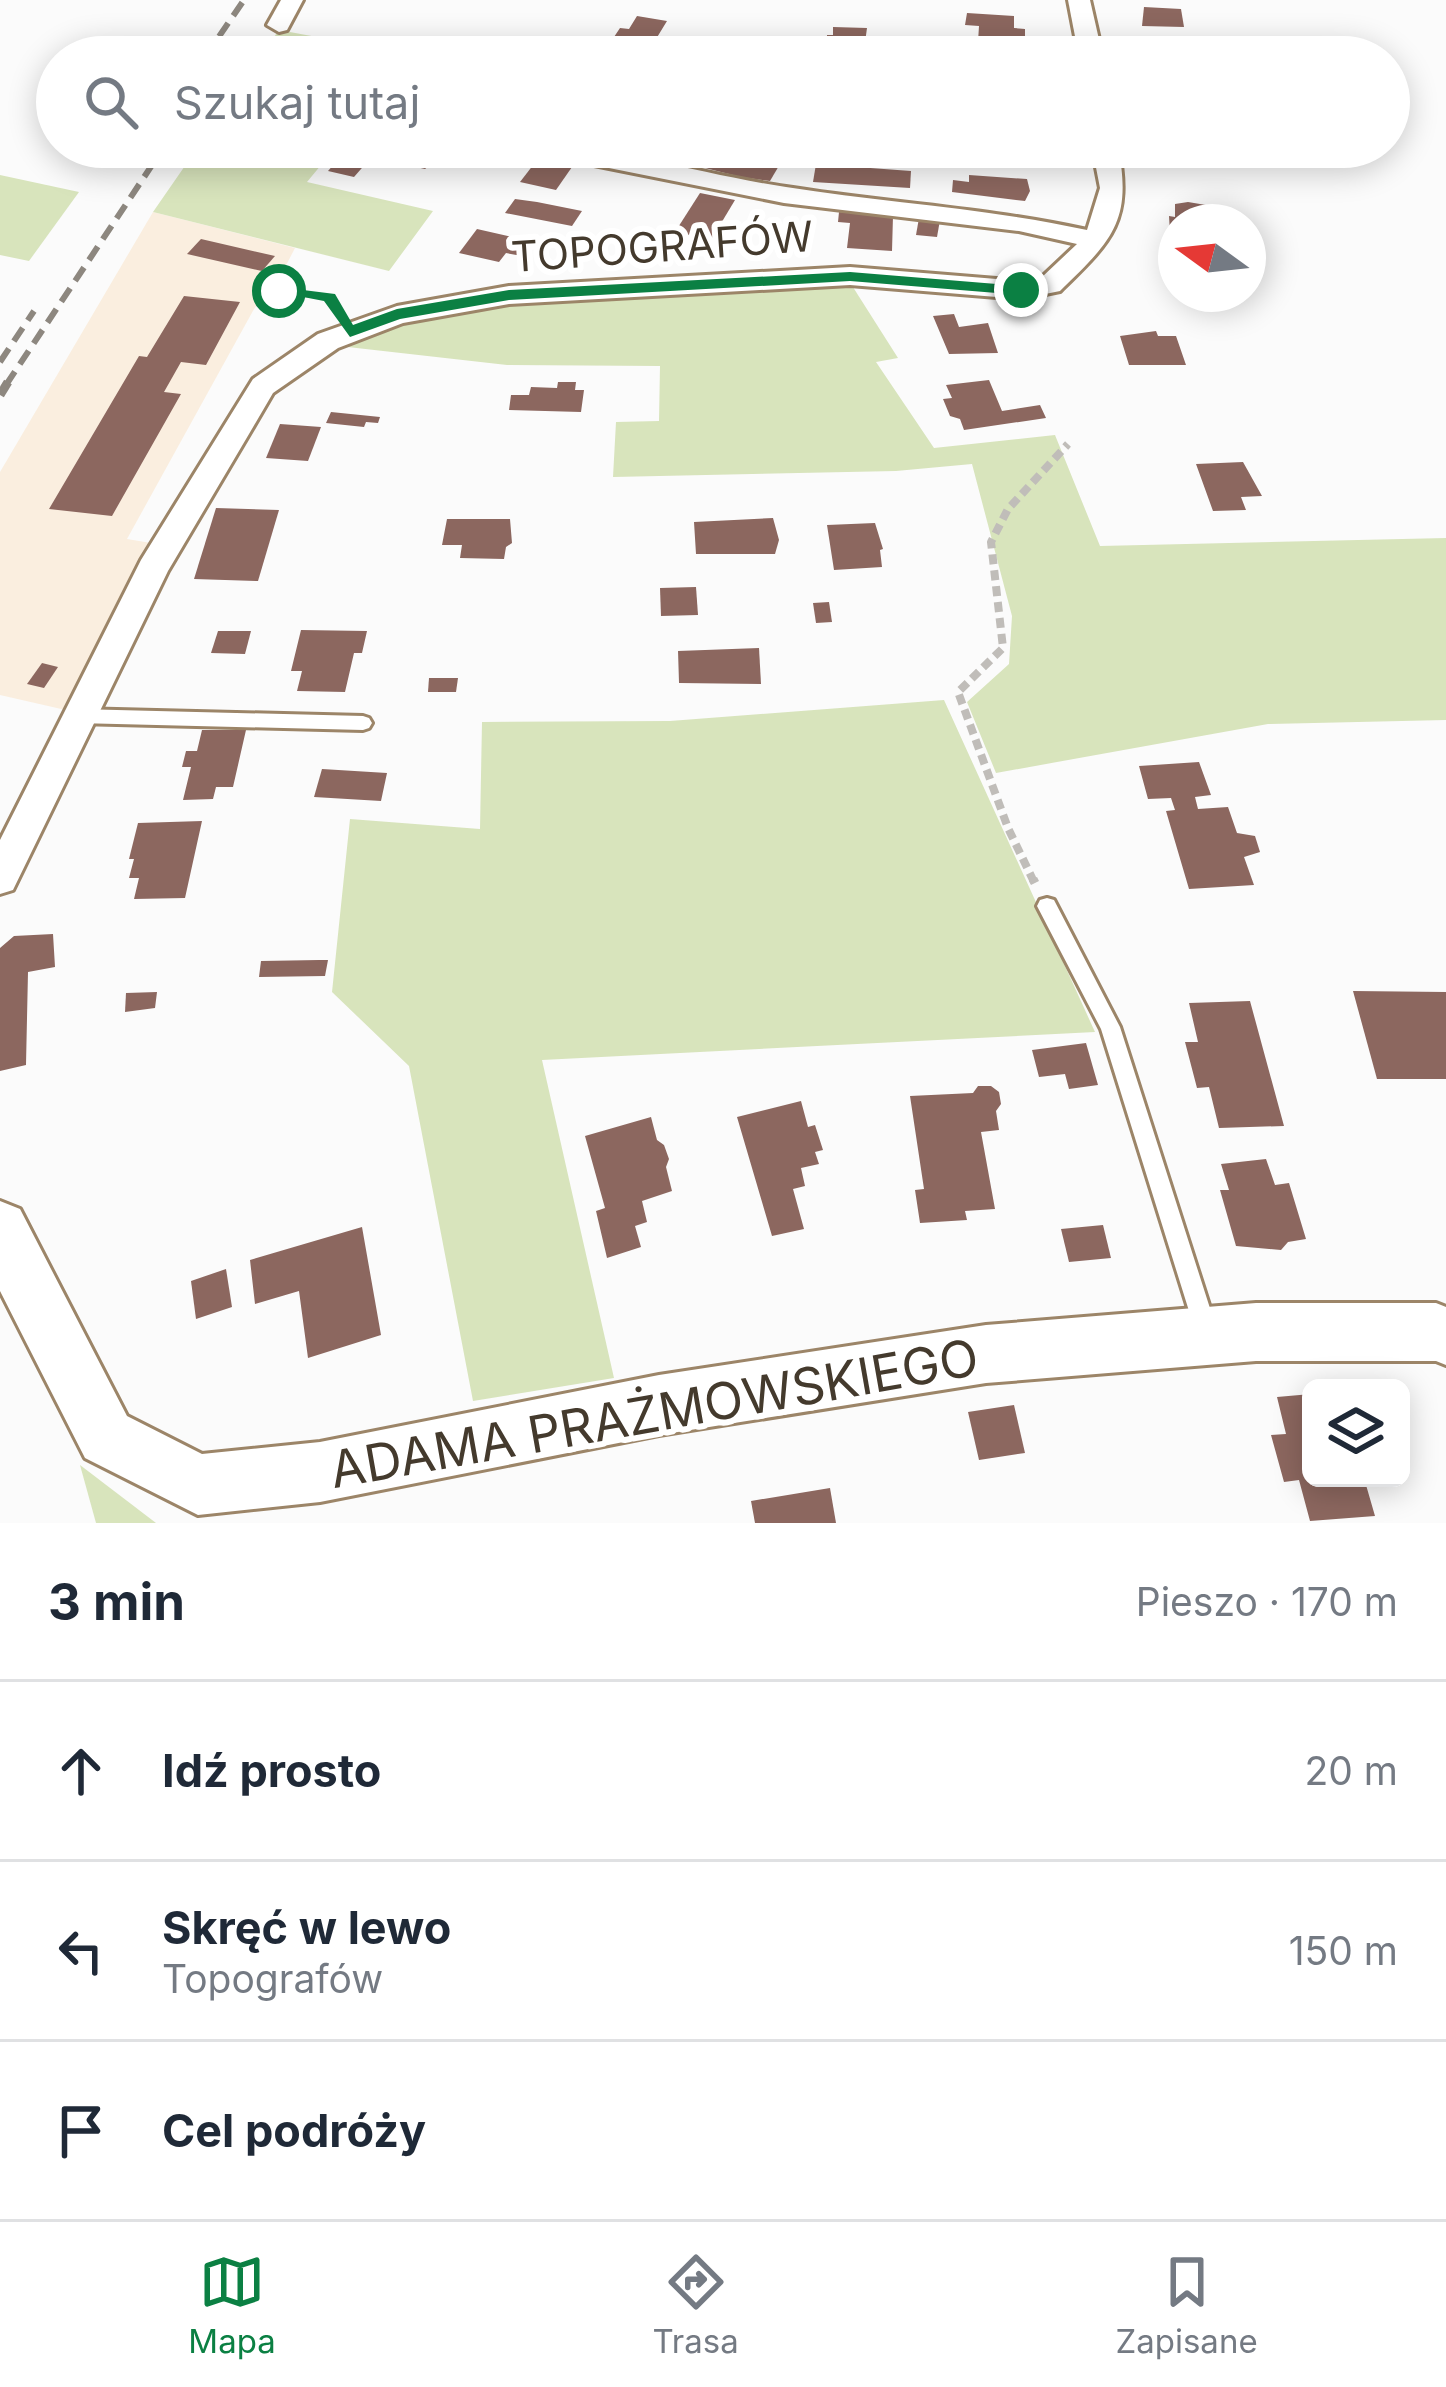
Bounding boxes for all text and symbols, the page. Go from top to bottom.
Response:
search box [36,36,1410,168]
icon: search [78,69,144,135]
text: Szukaj tutaj [174,75,420,130]
north arrow [1158,204,1266,312]
street label: TOPOGRAFÓW [509,210,815,282]
route end [994,263,1048,317]
route start [252,264,306,318]
street label: ADAMA PRAŻMOWSKIEGO [325,1326,983,1500]
map controls [1302,1379,1410,1487]
button: layers [1302,1379,1410,1487]
text: 3 min [48,1571,185,1632]
text: Pieszo · 170 m [1136,1578,1398,1625]
icon: ahead [48,1738,114,1804]
text: Idź prosto [162,1743,381,1798]
text: 20 m [1304,1747,1398,1794]
text: Skręć w lewo [162,1900,451,1955]
icon: left [48,1918,114,1984]
text: 150 m [1289,1927,1398,1974]
text: Topografów [162,1955,383,2002]
icon: arrive [48,2098,114,2164]
text: Cel podróży [162,2103,426,2158]
tab: Mapa [188,2249,276,2361]
tab: Trasa [652,2249,739,2361]
tab: Zapisane [1115,2249,1258,2361]

